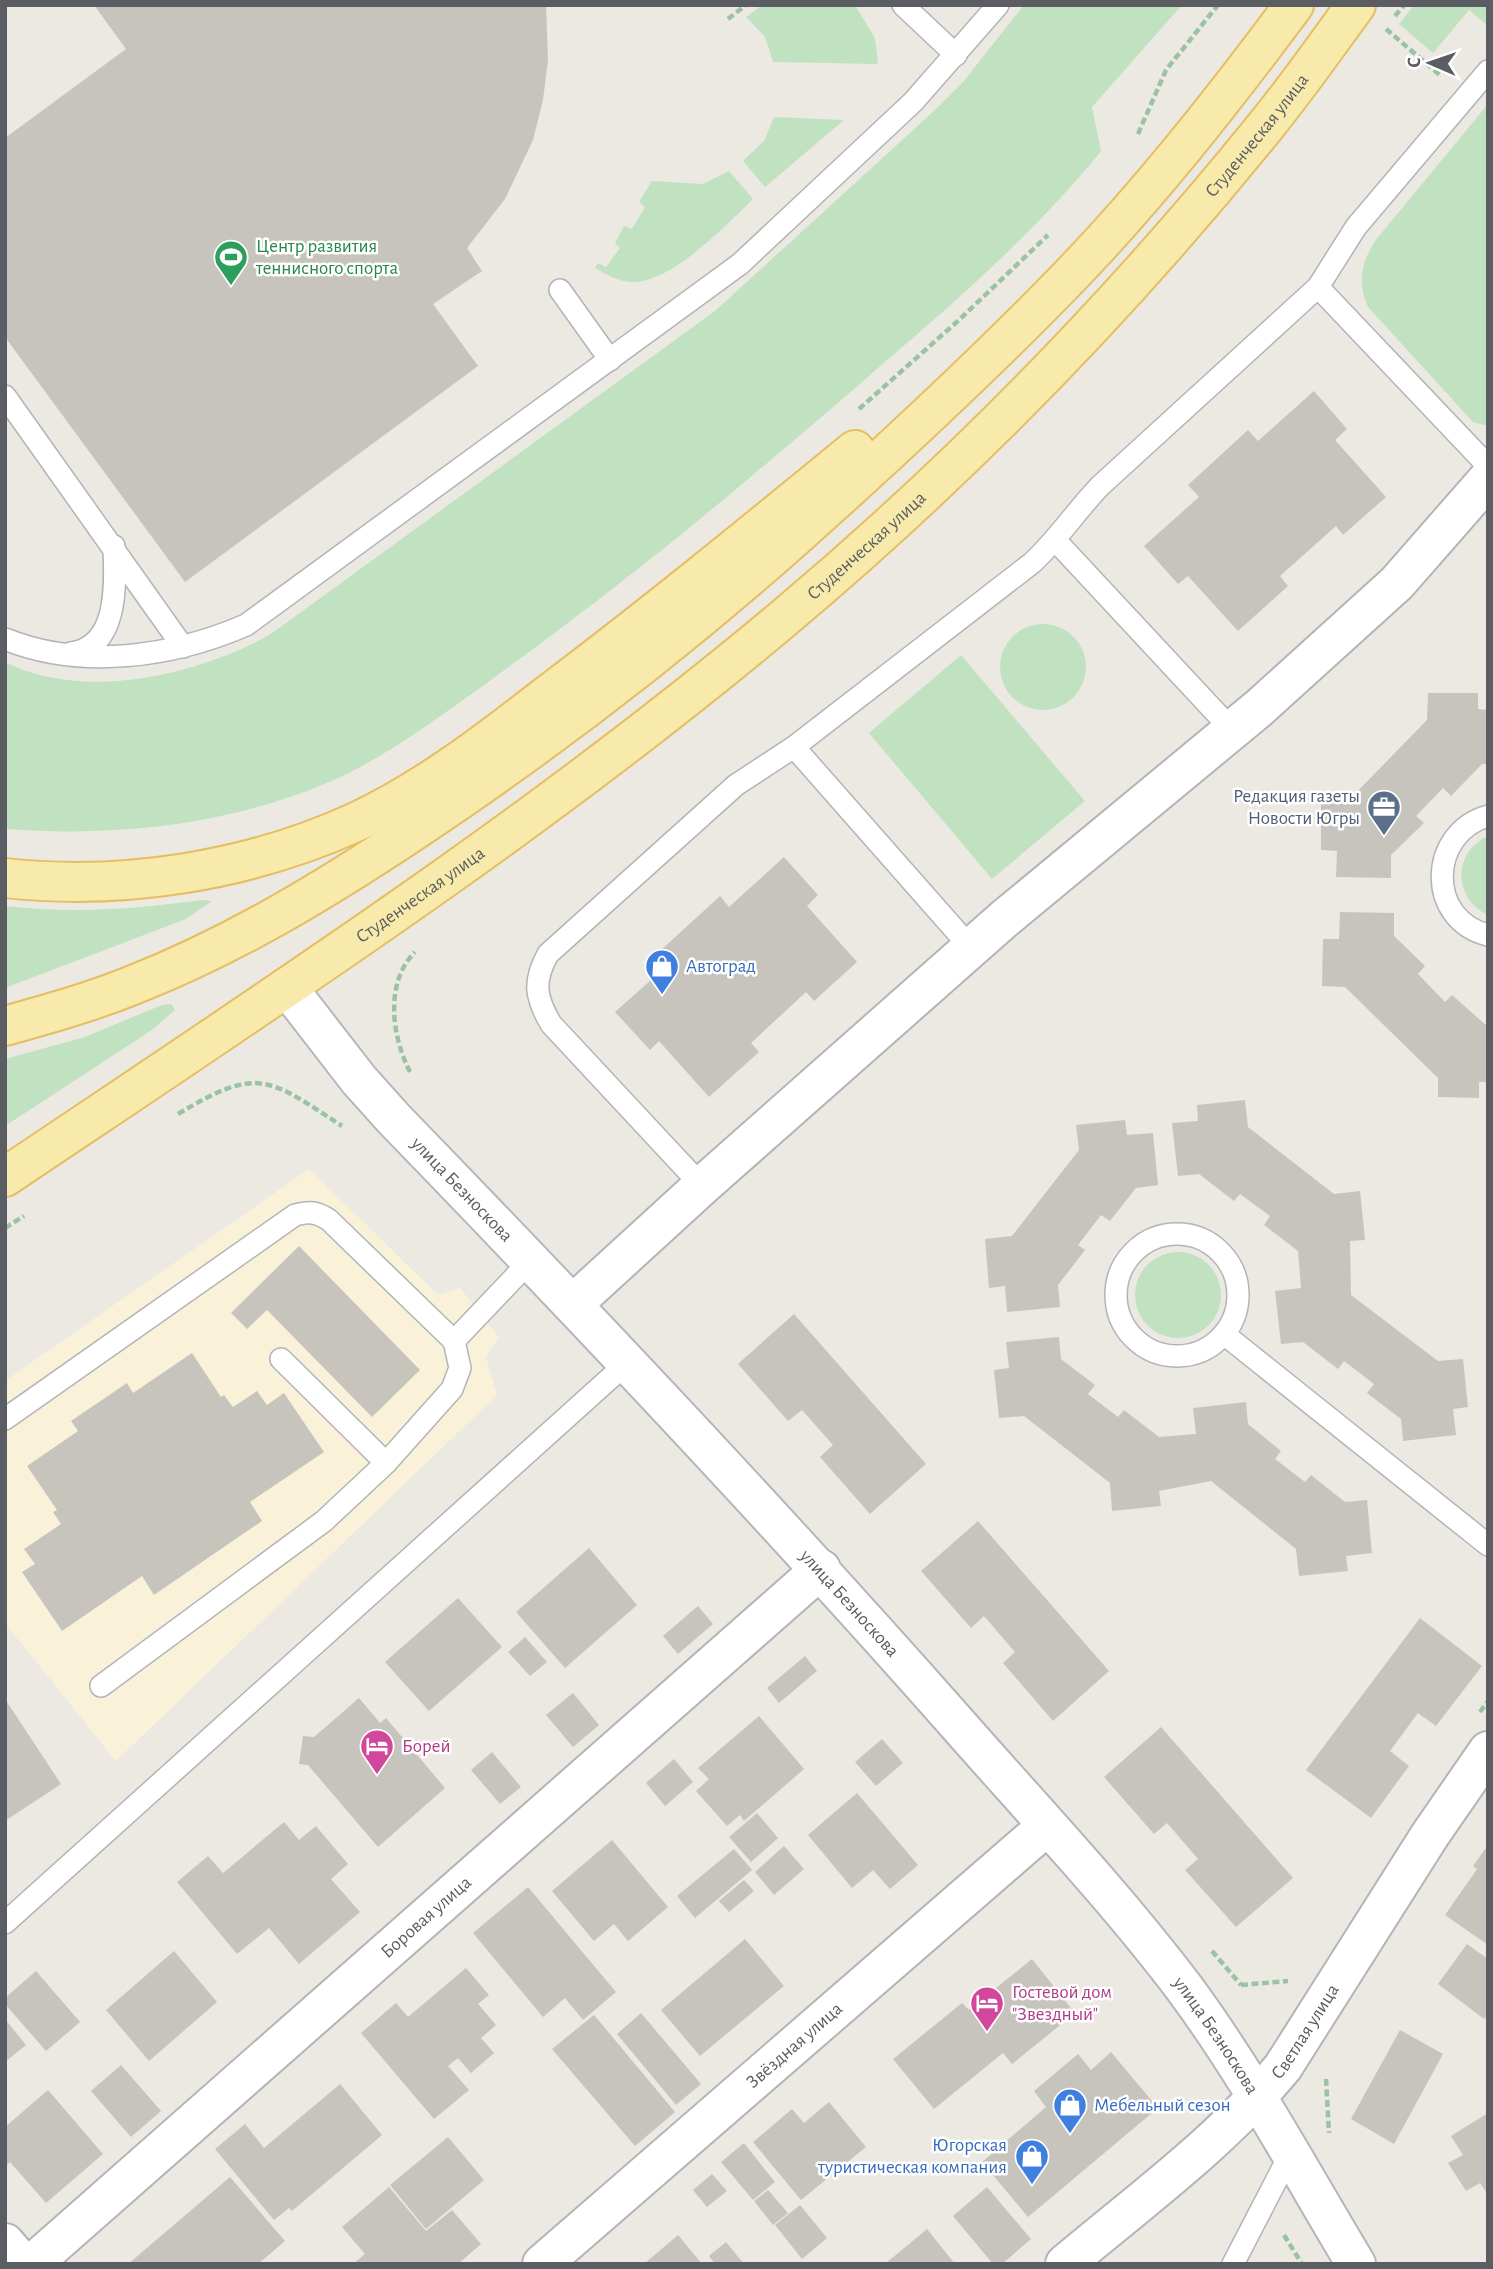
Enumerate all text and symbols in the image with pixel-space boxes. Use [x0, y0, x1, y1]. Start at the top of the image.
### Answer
north arrow [1395, 28, 1465, 98]
text: С [1405, 57, 1424, 68]
street label: Студенческая улица [1202, 70, 1312, 201]
place label: Центр развития теннисного спорта [255, 237, 398, 278]
sports icon: Центр развития теннисного спорта [212, 238, 250, 287]
street label: Студенческая улица [803, 488, 930, 604]
place label: Редакция газеты Новости Югры [1233, 787, 1360, 828]
office icon: Редакция газеты Новости Югры [1365, 788, 1403, 837]
street label: Студенческая улица [352, 843, 488, 947]
shop icon: Автоград [643, 947, 681, 996]
place label: Автоград [686, 957, 756, 976]
street label: улица Безноскова [407, 1133, 517, 1246]
street label: улица Безноскова [796, 1545, 903, 1661]
hotel icon: Борей [358, 1727, 396, 1776]
place label: Борей [402, 1737, 451, 1756]
street label: Боровая улица [377, 1872, 475, 1962]
street label: улица Безноскова [1169, 1972, 1262, 2098]
street label: Светлая улица [1268, 1980, 1343, 2083]
place label: Гостевой дом "Звездный" [1012, 1983, 1112, 2024]
hotel icon: Гостевой дом "Звездный" [968, 1984, 1006, 2033]
street label: Звёздная улица [743, 1998, 846, 2092]
shop icon: Мебельный сезон [1051, 2086, 1089, 2135]
place label: Мебельный сезон [1094, 2096, 1231, 2115]
place label: Югорская туристическая компания [817, 2136, 1007, 2177]
shop icon: Югорская туристическая компания [1013, 2137, 1051, 2186]

